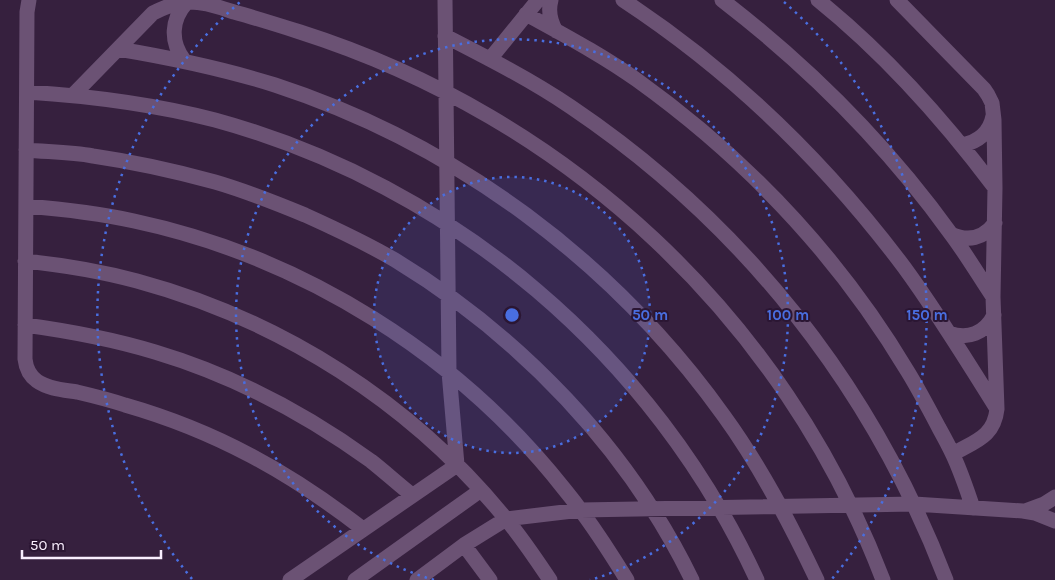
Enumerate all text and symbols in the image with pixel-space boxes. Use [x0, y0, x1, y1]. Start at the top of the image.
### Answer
centre of rings [503, 306, 521, 324]
text: 50 m [632, 306, 668, 324]
text: 100 m [767, 306, 809, 324]
text: 150 m [906, 306, 948, 324]
scale bar [22, 528, 161, 560]
text: 50 m [30, 536, 65, 554]

